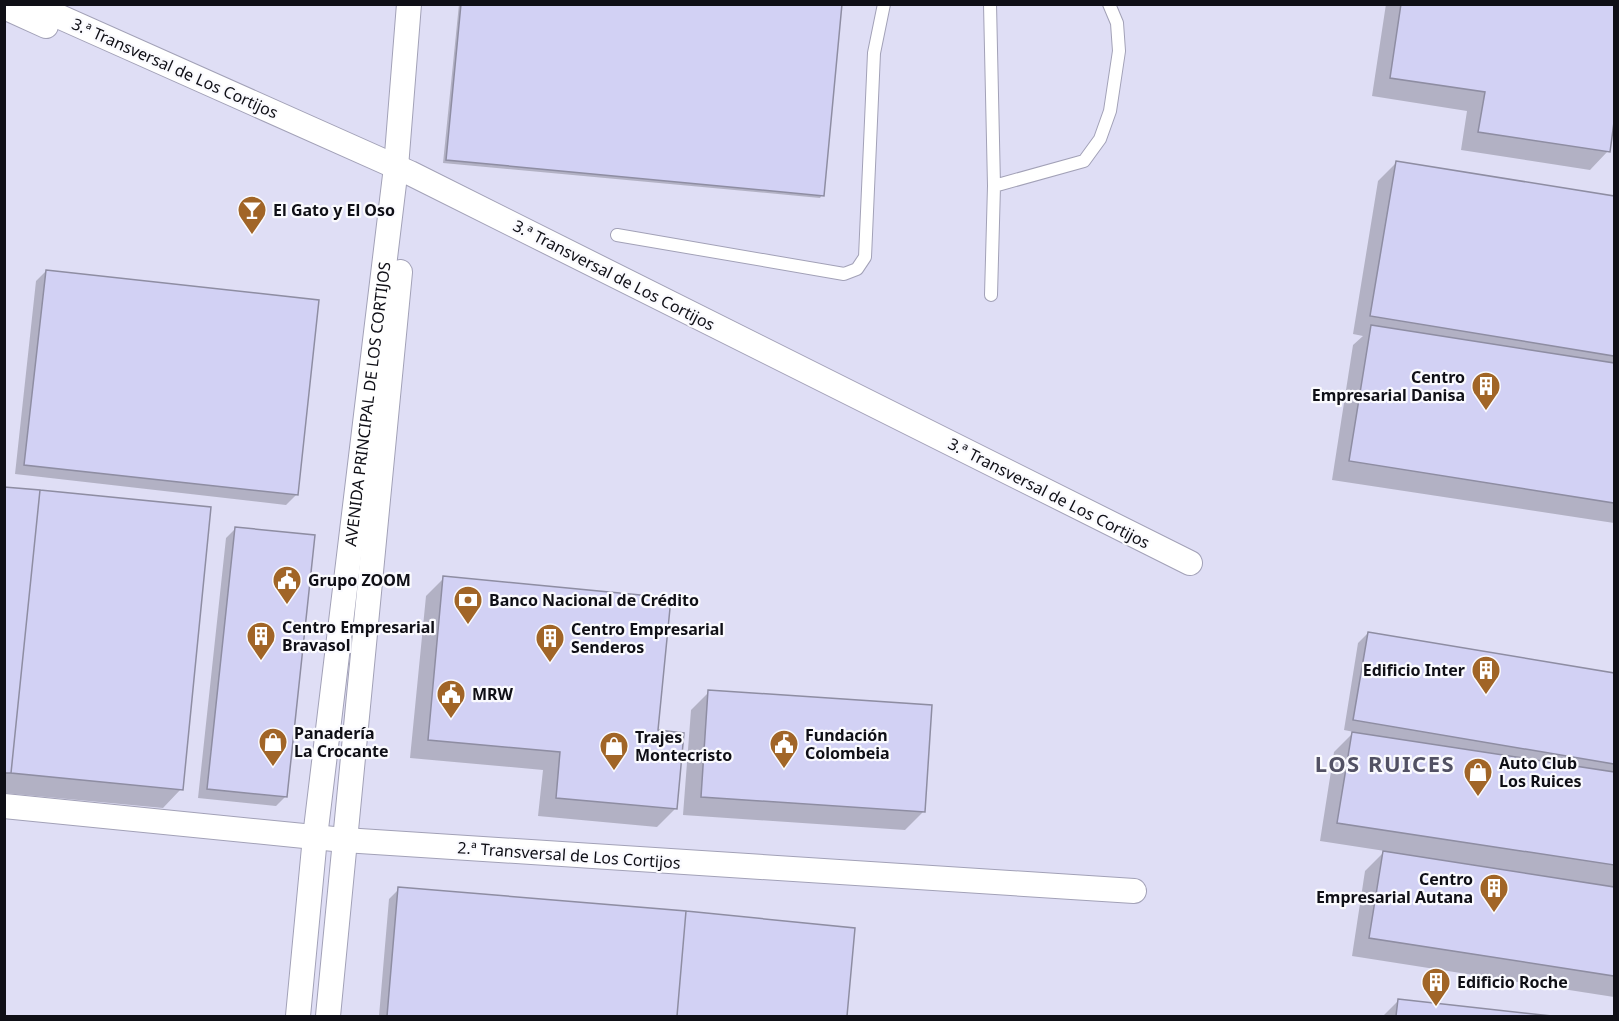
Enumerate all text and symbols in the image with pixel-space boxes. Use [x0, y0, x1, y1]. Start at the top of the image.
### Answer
street label: 3.ª Transversal de Los Cortijos [68, 12, 282, 124]
bar icon: El Gato y El Oso [236, 194, 268, 236]
place label: El Gato y El Oso [273, 199, 395, 221]
street label: 3.ª Transversal de Los Cortijos [509, 214, 719, 336]
street label: AVENIDA PRINCIPAL DE LOS CORTIJOS [339, 260, 395, 548]
place label: Centro Empresarial Danisa [1312, 366, 1465, 406]
building icon: Centro Empresarial Danisa [1470, 370, 1502, 412]
street label: 3.ª Transversal de Los Cortijos [944, 432, 1154, 554]
public building icon: Grupo ZOOM [271, 564, 303, 606]
place label: Grupo ZOOM [308, 569, 411, 591]
bank icon: Banco Nacional de Crédito [452, 584, 484, 626]
place label: Banco Nacional de Crédito [489, 589, 699, 611]
place label: Centro Empresarial Bravasol [282, 616, 435, 656]
place label: Centro Empresarial Senderos [571, 618, 724, 658]
building icon: Centro Empresarial Bravasol [245, 620, 277, 662]
building icon: Centro Empresarial Senderos [534, 622, 566, 664]
building icon: Edificio Inter [1470, 654, 1502, 696]
place label: Edificio Inter [1363, 659, 1465, 681]
public building icon: MRW [435, 678, 467, 720]
place label: MRW [472, 683, 514, 705]
place label: Panadería La Crocante [294, 722, 389, 762]
place label: Fundación Colombeia [805, 724, 890, 764]
shop icon: Panadería La Crocante [257, 726, 289, 768]
place label: Trajes Montecristo [635, 726, 732, 766]
public building icon: Fundación Colombeia [768, 728, 800, 770]
shop icon: Trajes Montecristo [598, 730, 630, 772]
district label: LOS RUICES [1315, 748, 1455, 778]
place label: Auto Club Los Ruices [1499, 752, 1582, 792]
shop icon: Auto Club Los Ruices [1462, 756, 1494, 798]
street label: 2.ª Transversal de Los Cortijos [457, 836, 681, 874]
place label: Centro Empresarial Autana [1316, 868, 1473, 908]
building icon: Centro Empresarial Autana [1478, 872, 1510, 914]
building icon: Edificio Roche [1420, 966, 1452, 1008]
place label: Edificio Roche [1457, 971, 1568, 993]

